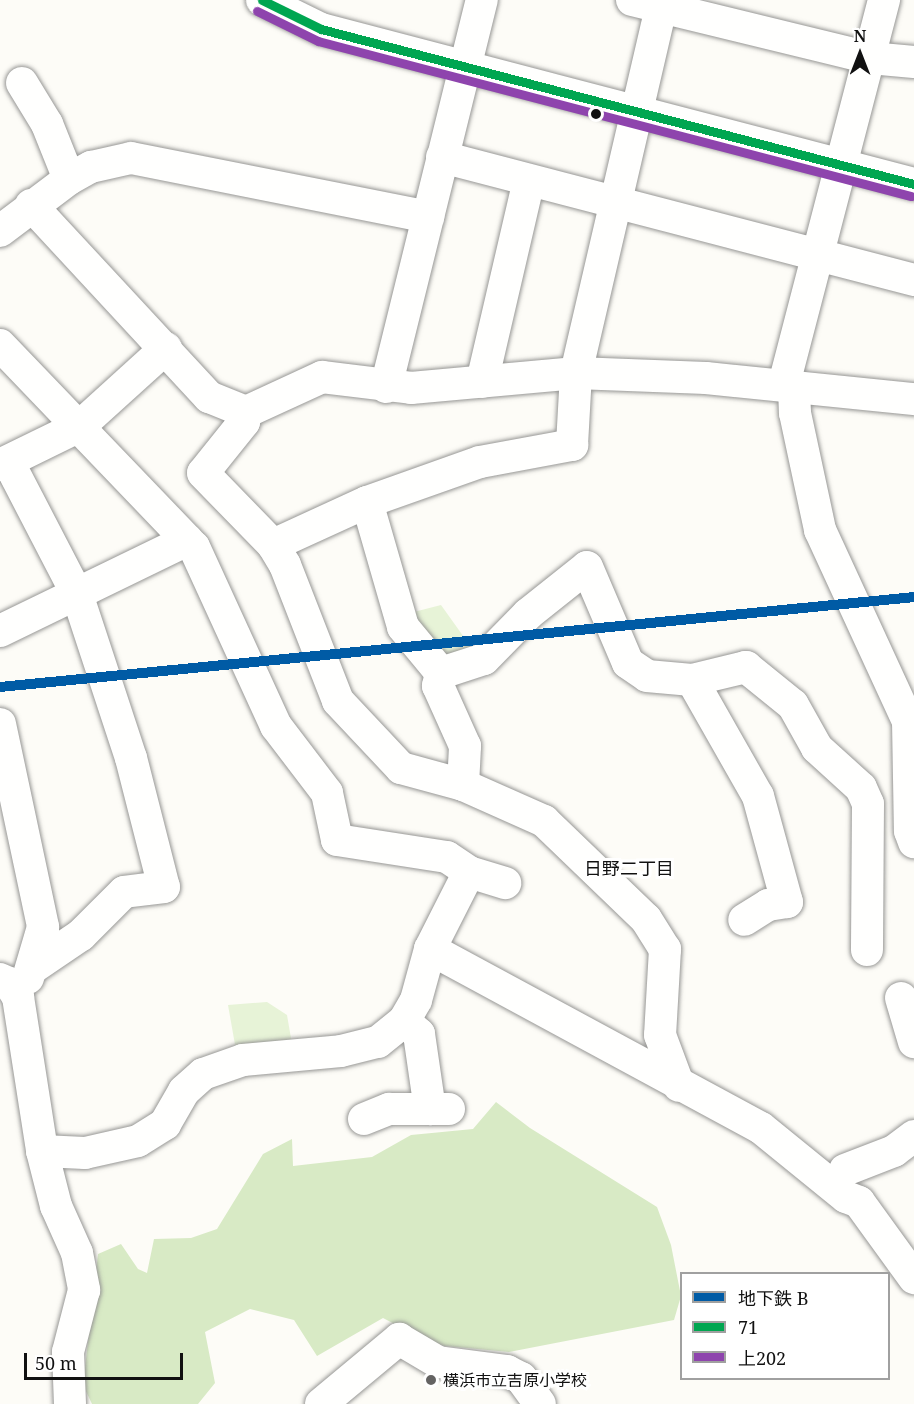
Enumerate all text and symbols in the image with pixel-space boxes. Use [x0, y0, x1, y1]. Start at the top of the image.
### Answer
north arrow [830, 24, 890, 84]
text: N [854, 25, 866, 47]
unlabelled marker [590, 108, 602, 120]
district label: 日野二丁目 [584, 857, 674, 879]
legend [680, 1272, 890, 1380]
text: 地下鉄 B [738, 1286, 808, 1310]
text: 71 [738, 1315, 758, 1339]
scale bar [27, 1341, 186, 1379]
text: 上202 [738, 1346, 786, 1370]
text: 50 m [35, 1351, 77, 1375]
place label: 横浜市立吉原小学校 [443, 1370, 587, 1390]
marker: 横浜市立吉原小学校 [424, 1373, 438, 1387]

